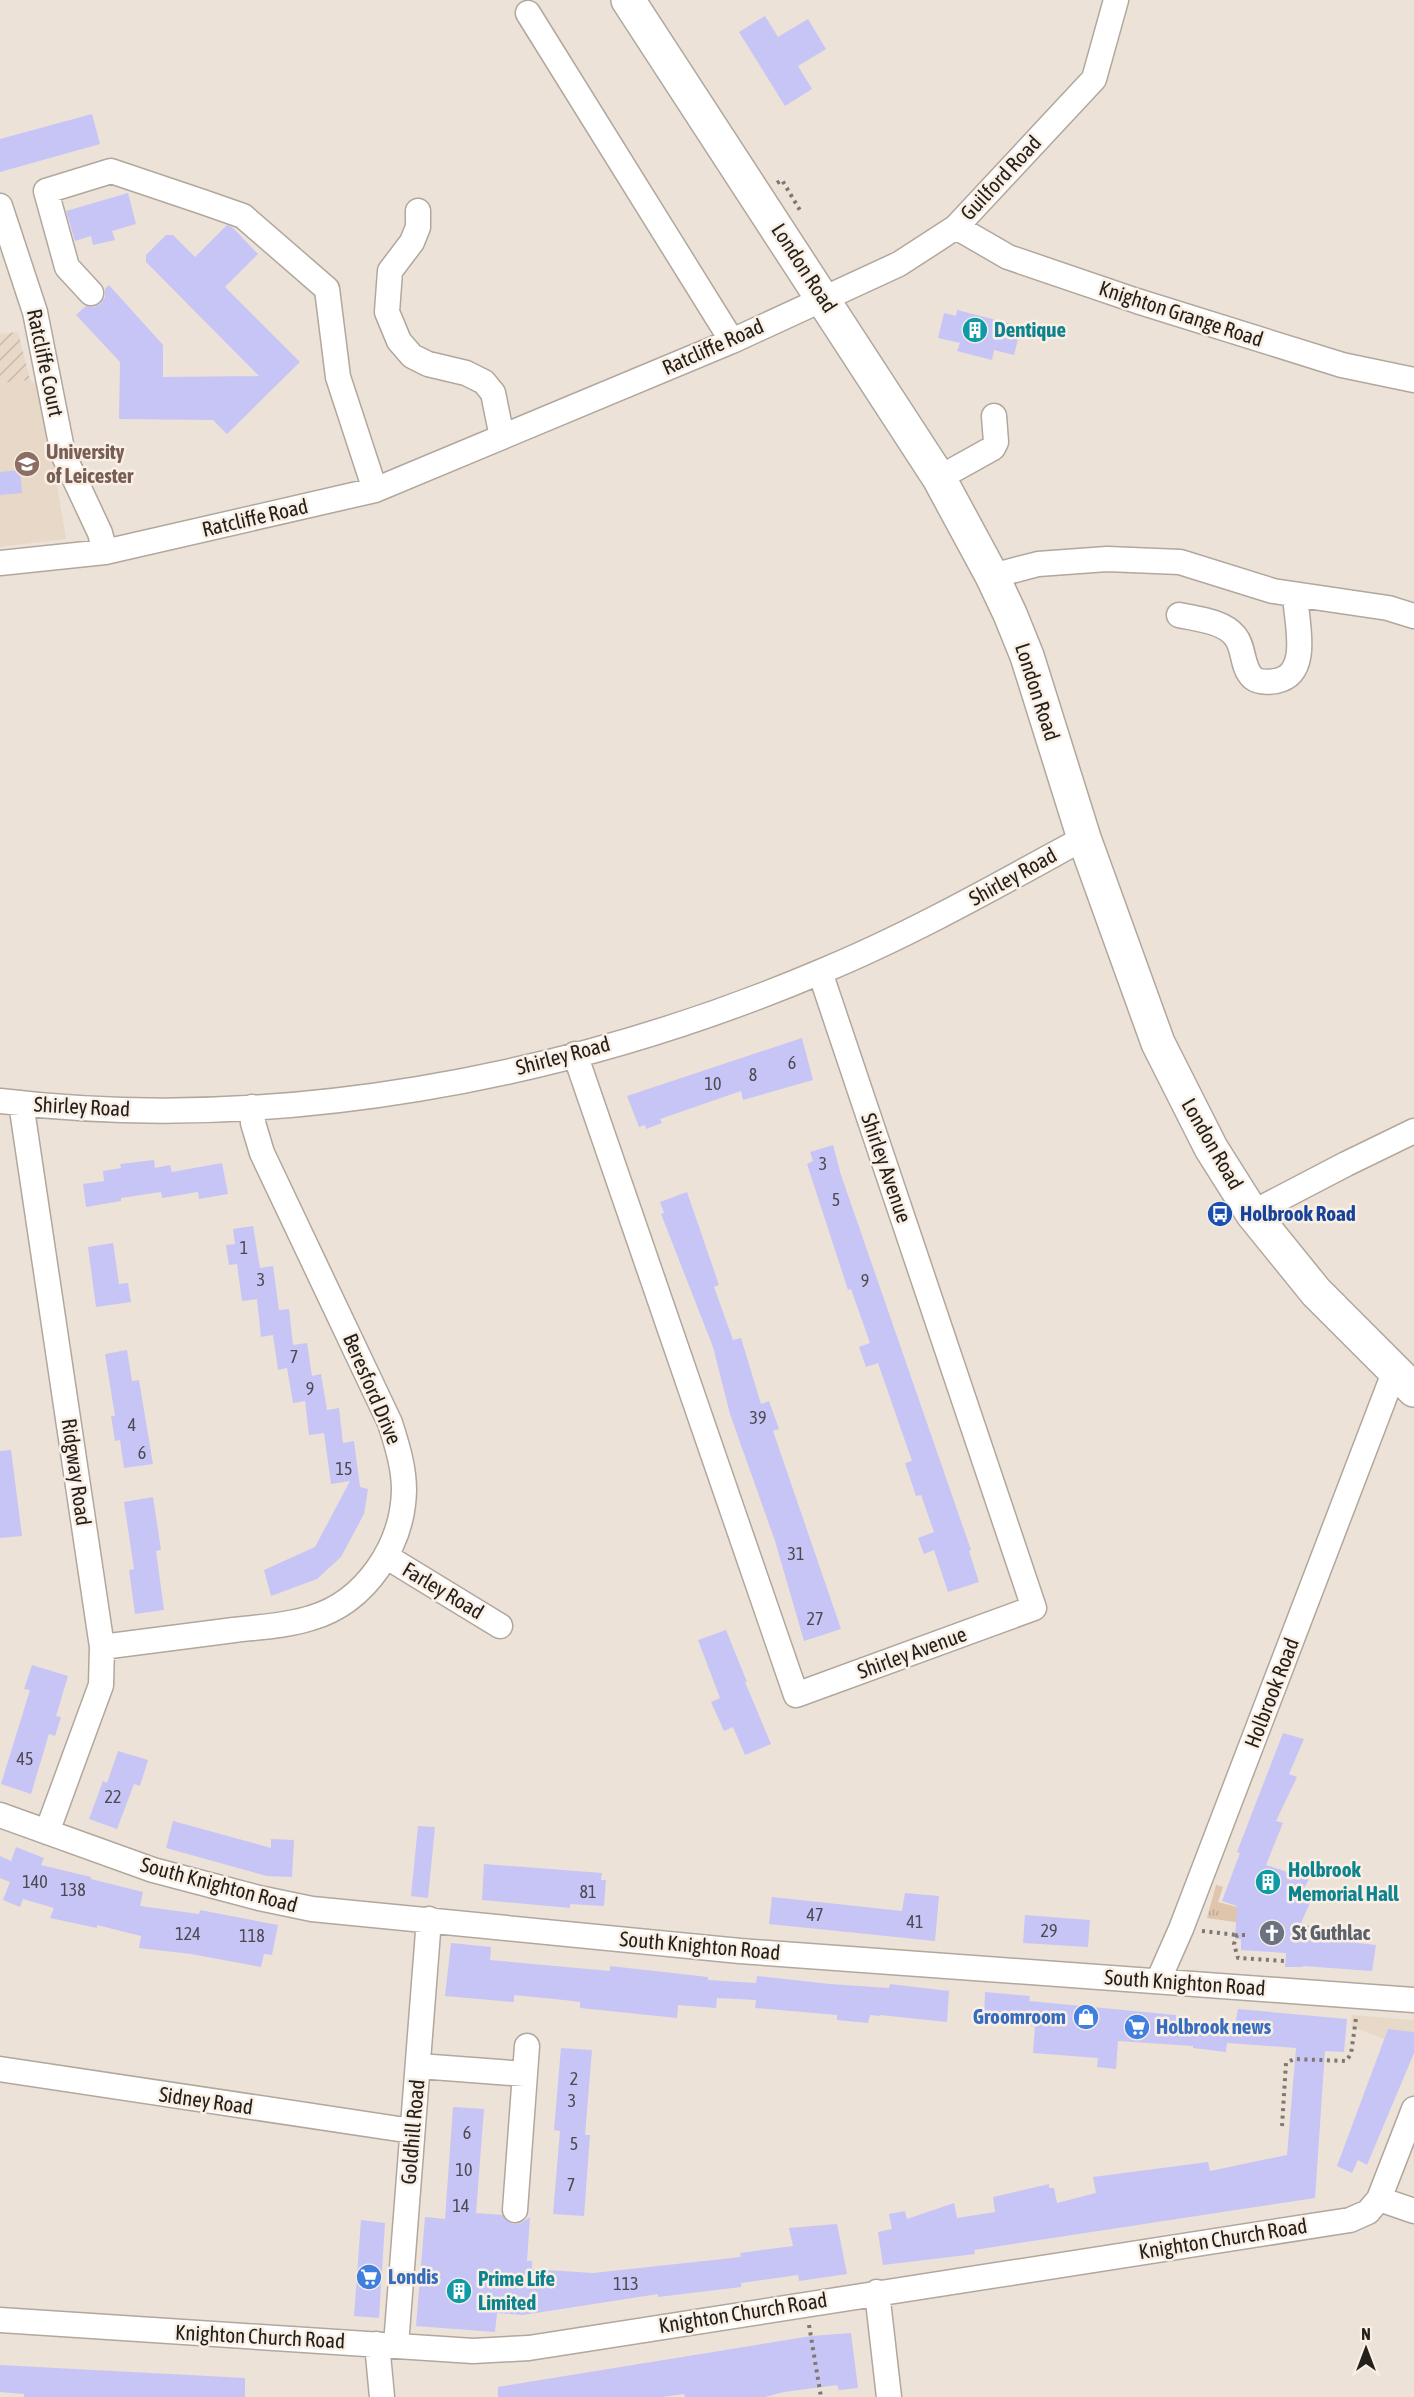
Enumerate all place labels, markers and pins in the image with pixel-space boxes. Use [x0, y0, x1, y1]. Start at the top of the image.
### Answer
building icon: Dentique [960, 315, 990, 345]
place label: Dentique [994, 317, 1066, 341]
place label: University of Leicester [46, 439, 134, 487]
school or university icon: University of Leicester [12, 449, 42, 479]
bus stop icon: Holbrook Road [1205, 1199, 1235, 1229]
place label: Holbrook Road [1240, 1201, 1356, 1225]
place label: Holbrook Memorial Hall [1288, 1857, 1399, 1905]
building icon: Holbrook Memorial Hall [1253, 1867, 1283, 1897]
church icon: St Guthlac [1257, 1918, 1287, 1948]
place label: St Guthlac [1292, 1920, 1371, 1944]
shop icon: Groomroom [1071, 2002, 1101, 2032]
place label: Groomroom [973, 2004, 1066, 2028]
supermarket icon: Holbrook news [1122, 2012, 1152, 2042]
place label: Holbrook news [1156, 2014, 1272, 2038]
supermarket icon: Londis [354, 2262, 384, 2292]
place label: Londis [388, 2264, 439, 2288]
place label: Prime Life Limited [478, 2266, 555, 2314]
building icon: Prime Life Limited [444, 2276, 474, 2306]

